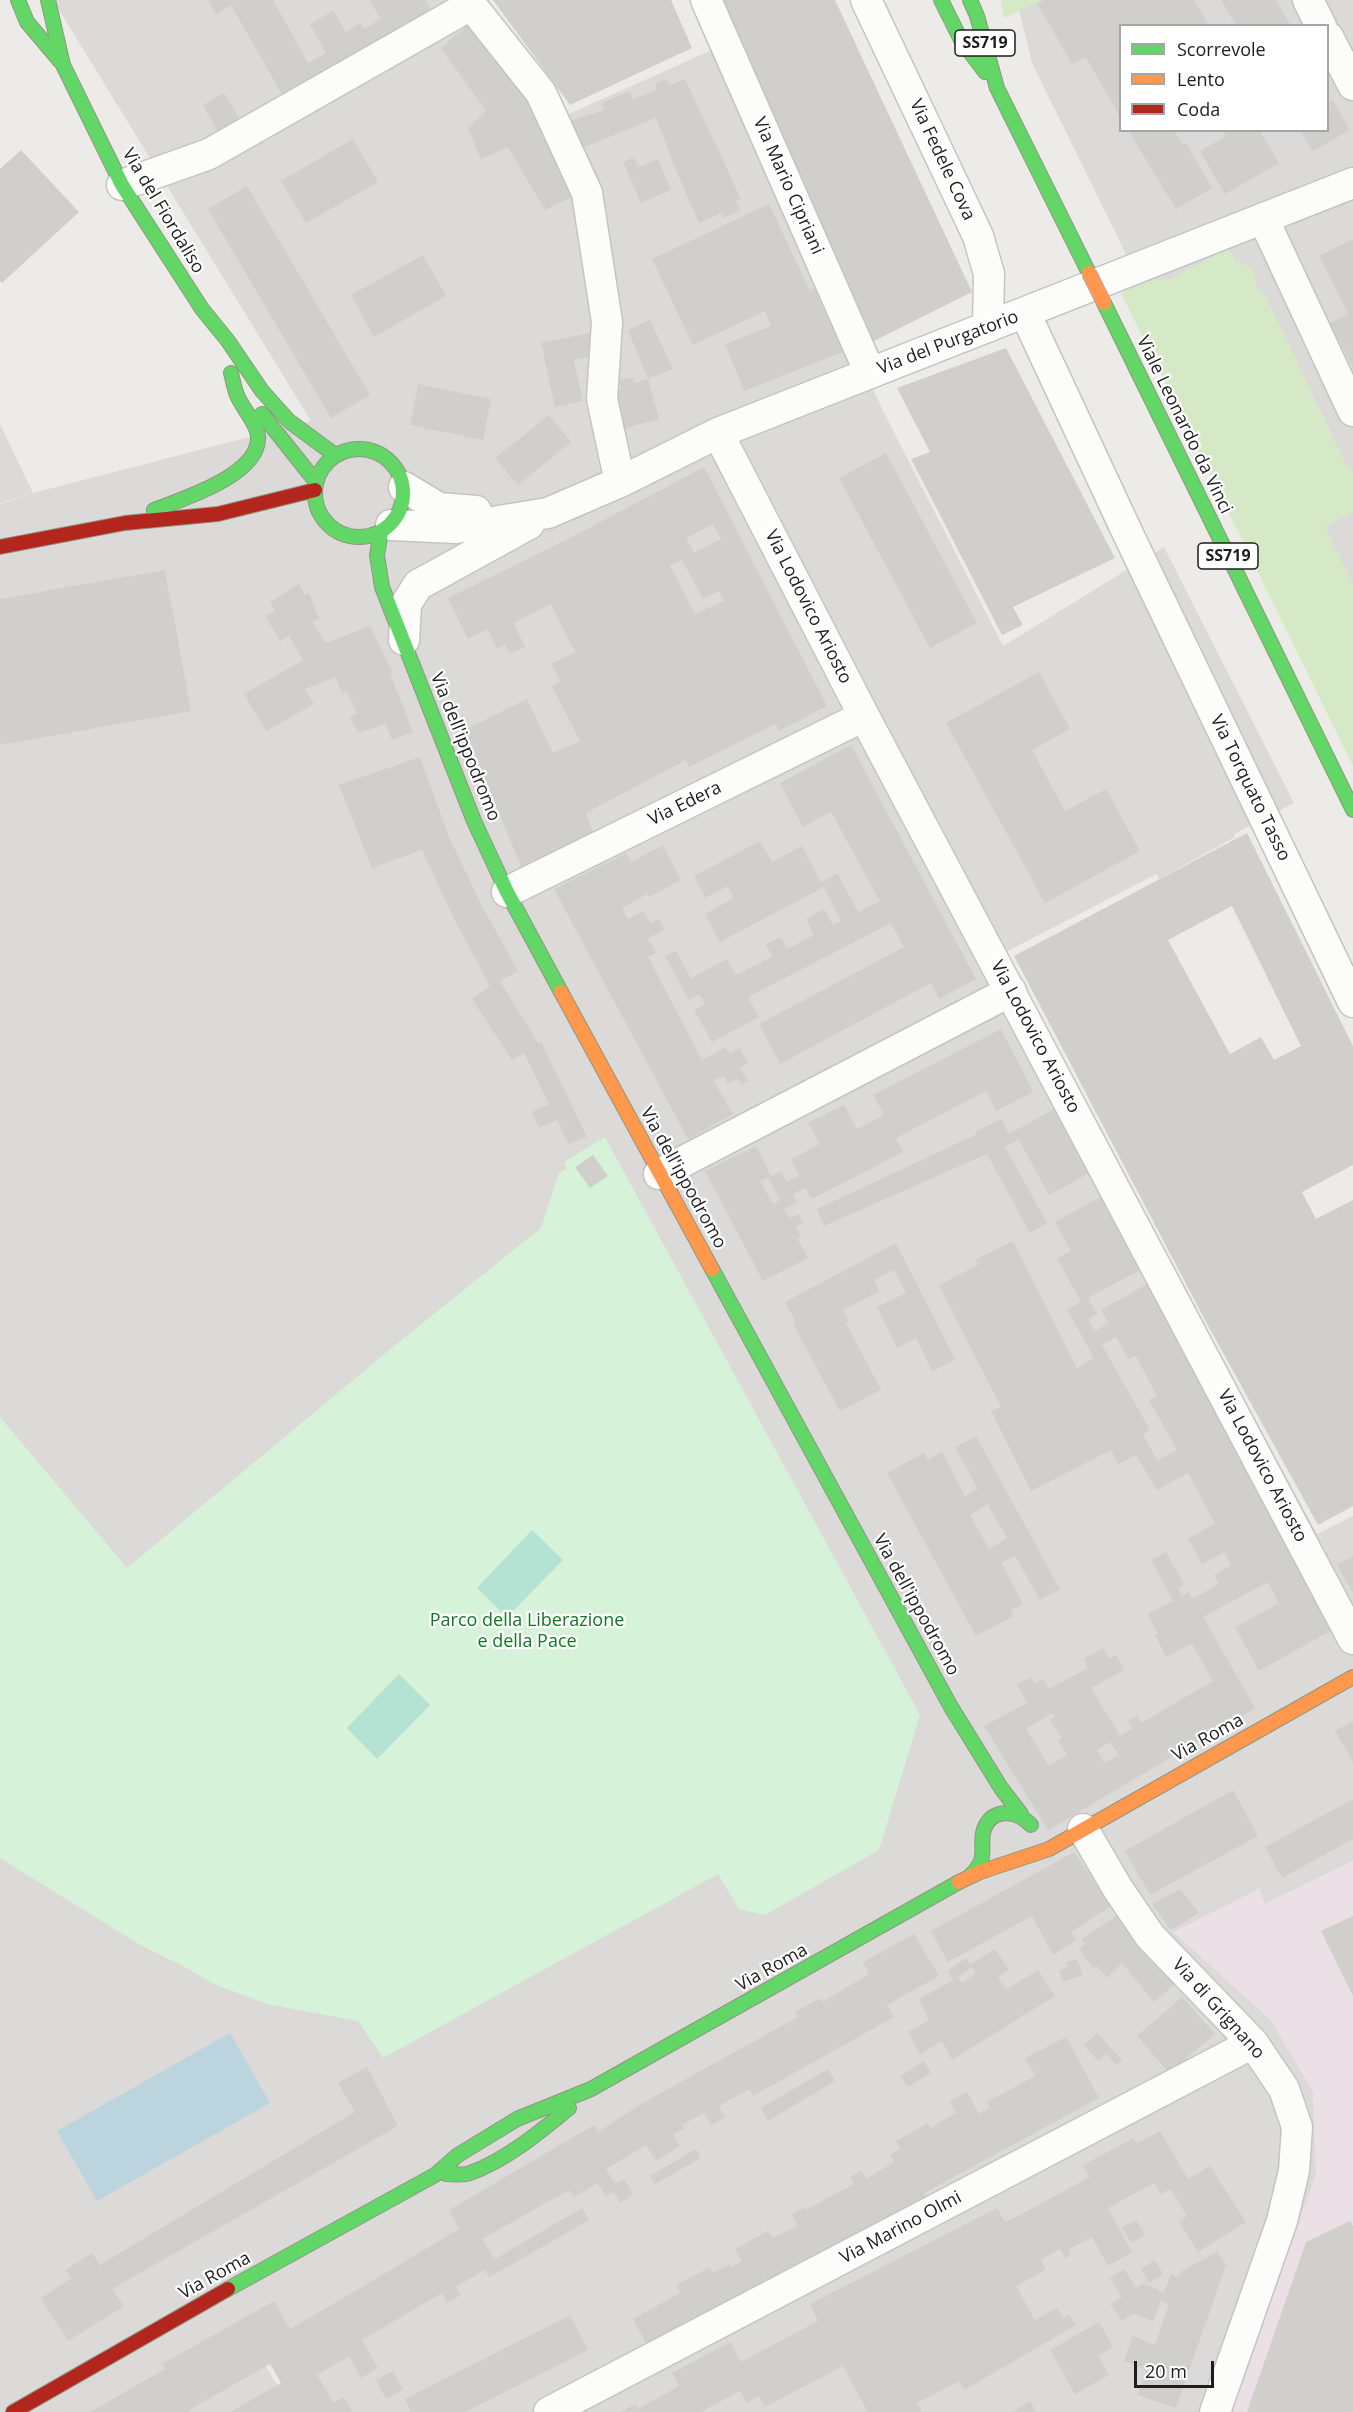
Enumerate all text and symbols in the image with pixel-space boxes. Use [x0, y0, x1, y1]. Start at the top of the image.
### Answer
legend [1119, 24, 1329, 132]
road number: SS719 [955, 30, 1015, 56]
text: Scorrevole [1177, 37, 1266, 61]
text: Lento [1177, 67, 1225, 91]
street label: Via Fedele Cova [905, 96, 979, 224]
text: Coda [1177, 97, 1220, 121]
street label: Via Mario Cipriani [748, 114, 828, 258]
street label: Via del Fiordaliso [117, 145, 209, 277]
street label: Via del Purgatorio [874, 306, 1022, 380]
street label: Viale Leonardo da Vinci [1132, 333, 1236, 517]
street label: Via Lodovico Ariosto [760, 527, 856, 687]
road number: SS719 [1198, 543, 1258, 569]
street label: Via dell'ippodromo [425, 670, 505, 824]
street label: Via Torquato Tasso [1205, 711, 1295, 865]
street label: Via Edera [645, 777, 725, 831]
street label: Via Lodovico Ariosto [986, 957, 1084, 1117]
street label: Via dell'ippodromo [635, 1104, 731, 1252]
street label: Via Lodovico Ariosto [1213, 1386, 1311, 1546]
street label: Via dell'ippodromo [868, 1531, 964, 1679]
park label: Parco della Liberazione e della Pace [430, 1610, 624, 1652]
street label: Via Roma [1168, 1710, 1248, 1766]
street label: Via Roma [732, 1940, 812, 1996]
street label: Via di Grignano [1167, 1954, 1269, 2064]
street label: Via Marino Olmi [837, 2187, 965, 2269]
street label: Via Roma [175, 2248, 255, 2304]
scale bar [1137, 2349, 1216, 2387]
text: 20 m [1145, 2359, 1187, 2383]

